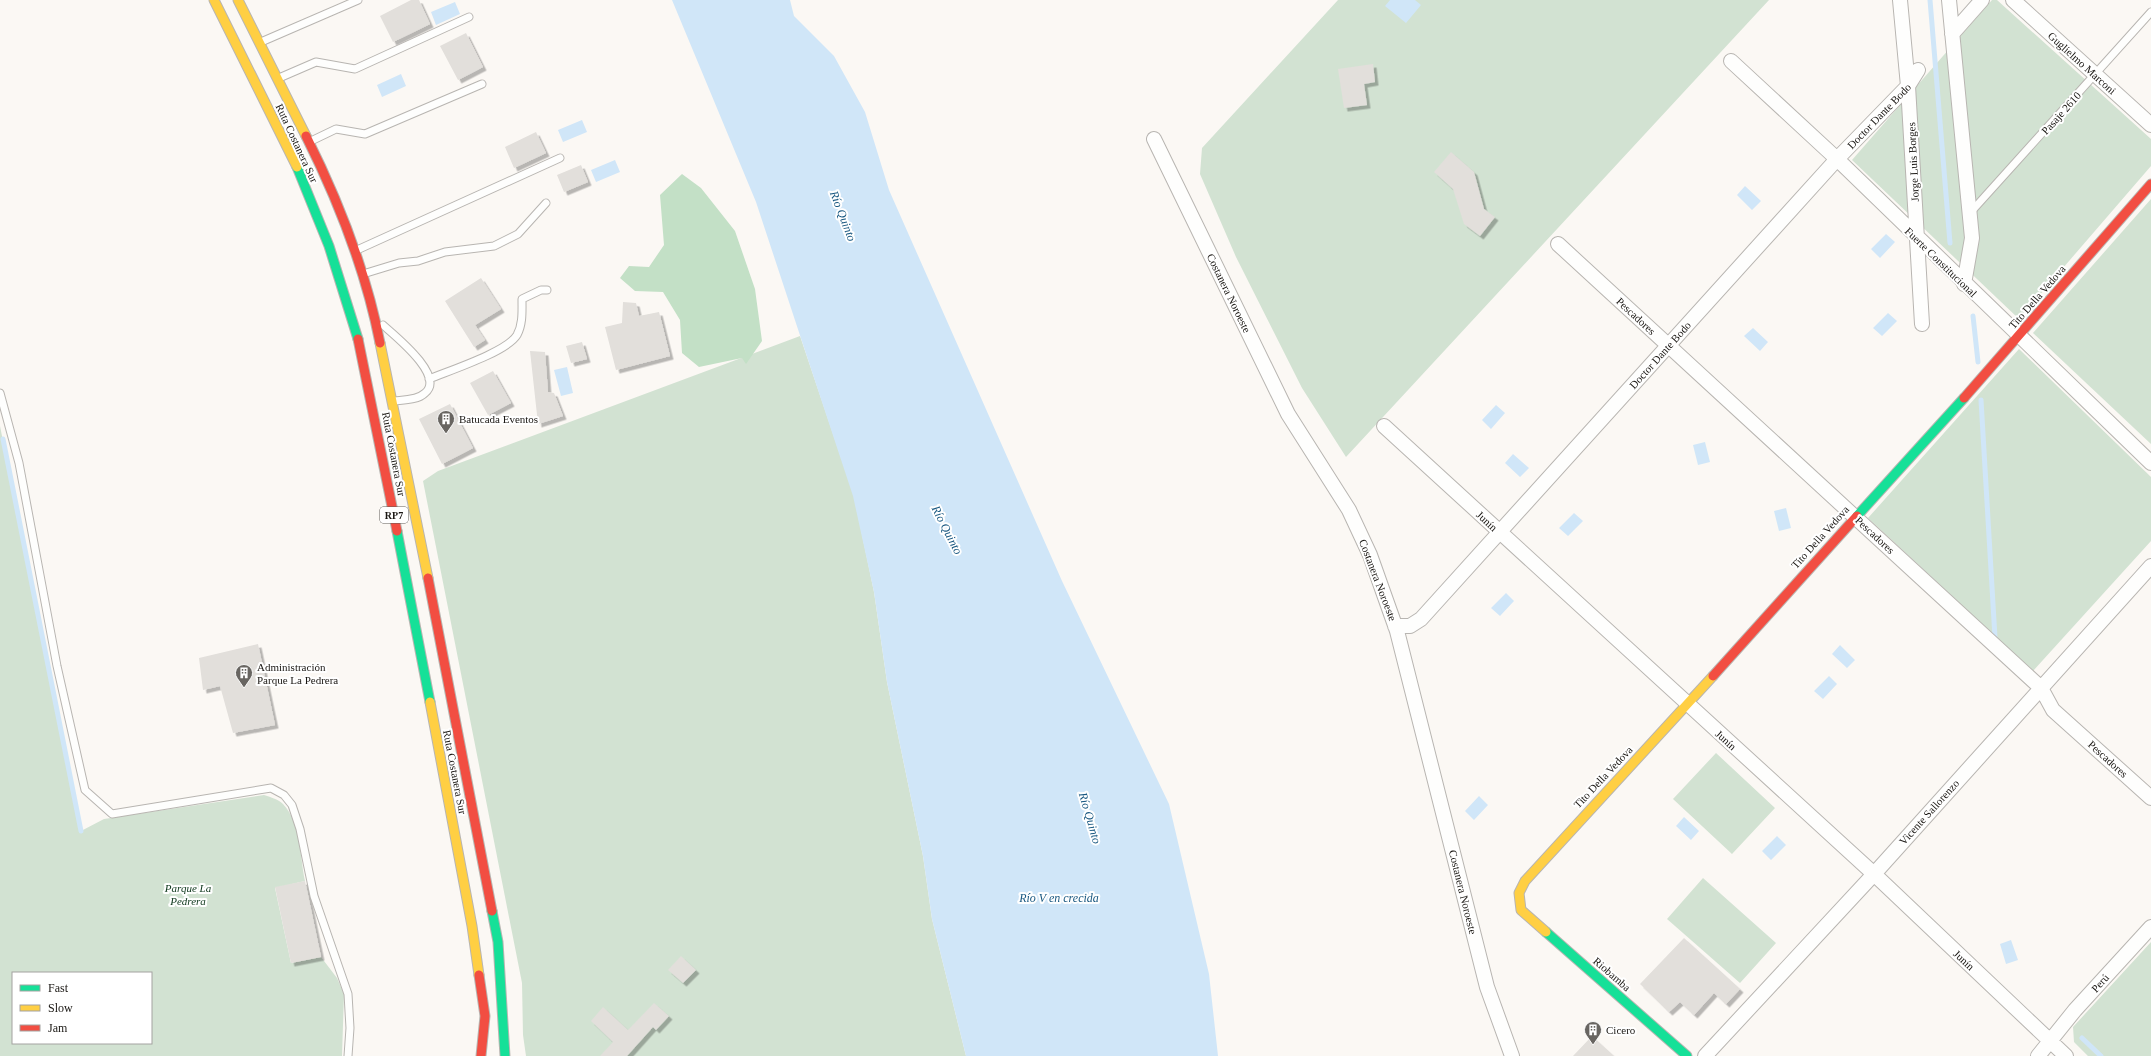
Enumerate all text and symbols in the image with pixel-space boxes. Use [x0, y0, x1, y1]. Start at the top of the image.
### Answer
street label: Guglielmo Marconi [2046, 29, 2118, 97]
street label: Doctor Dante Bodo [1845, 80, 1914, 151]
street label: Pasaje 2610 [2039, 89, 2083, 137]
street label: Ruta Costanera Sur [273, 102, 321, 185]
street label: Jorge Luis Borges [1905, 122, 1921, 202]
water label: Río Quinto [827, 188, 859, 243]
street label: Fuerte Constitucional [1903, 225, 1979, 299]
street label: Costanera Noroeste [1205, 252, 1253, 335]
street label: Tito Della Vedova [2006, 263, 2068, 331]
street label: Pescadores [1614, 295, 1658, 337]
street label: Doctor Dante Bodo [1627, 319, 1694, 391]
building icon: Batucada Eventos [436, 409, 456, 434]
street label: Ruta Costanera Sur [380, 411, 408, 497]
place label: Batucada Eventos [459, 413, 538, 425]
water label: Río Quinto [928, 502, 965, 557]
street label: Tito Della Vedova [1789, 503, 1851, 571]
road number: RP7 [380, 507, 408, 523]
street label: Junín [1474, 508, 1500, 534]
street label: Pescadores [1853, 514, 1897, 556]
street label: Costanera Noroeste [1357, 537, 1399, 623]
place label: Administración Parque La Pedrera [257, 661, 338, 686]
building icon: Administración Parque La Pedrera [234, 663, 254, 688]
street label: Junín [1713, 728, 1739, 753]
street label: Ruta Costanera Sur [441, 729, 469, 815]
street label: Pescadores [2086, 738, 2130, 780]
street label: Tito Della Vedova [1571, 744, 1635, 810]
street label: Vicente Sallorenzo [1897, 777, 1962, 847]
water label: Río Quinto [1076, 790, 1104, 845]
street label: Costanera Noroeste [1447, 849, 1479, 935]
park label: Parque La Pedrera [164, 882, 212, 907]
water label: Río V en crecida [1018, 891, 1099, 905]
street label: Junín [1951, 947, 1977, 973]
street label: Riobamba [1591, 955, 1633, 993]
street label: Perú [2089, 971, 2112, 995]
legend [12, 972, 152, 1044]
text: Fast [48, 981, 69, 995]
text: Slow [48, 1001, 73, 1015]
building icon: Cicero [1583, 1020, 1603, 1045]
text: Jam [48, 1021, 68, 1035]
place label: Cicero [1606, 1024, 1636, 1036]

